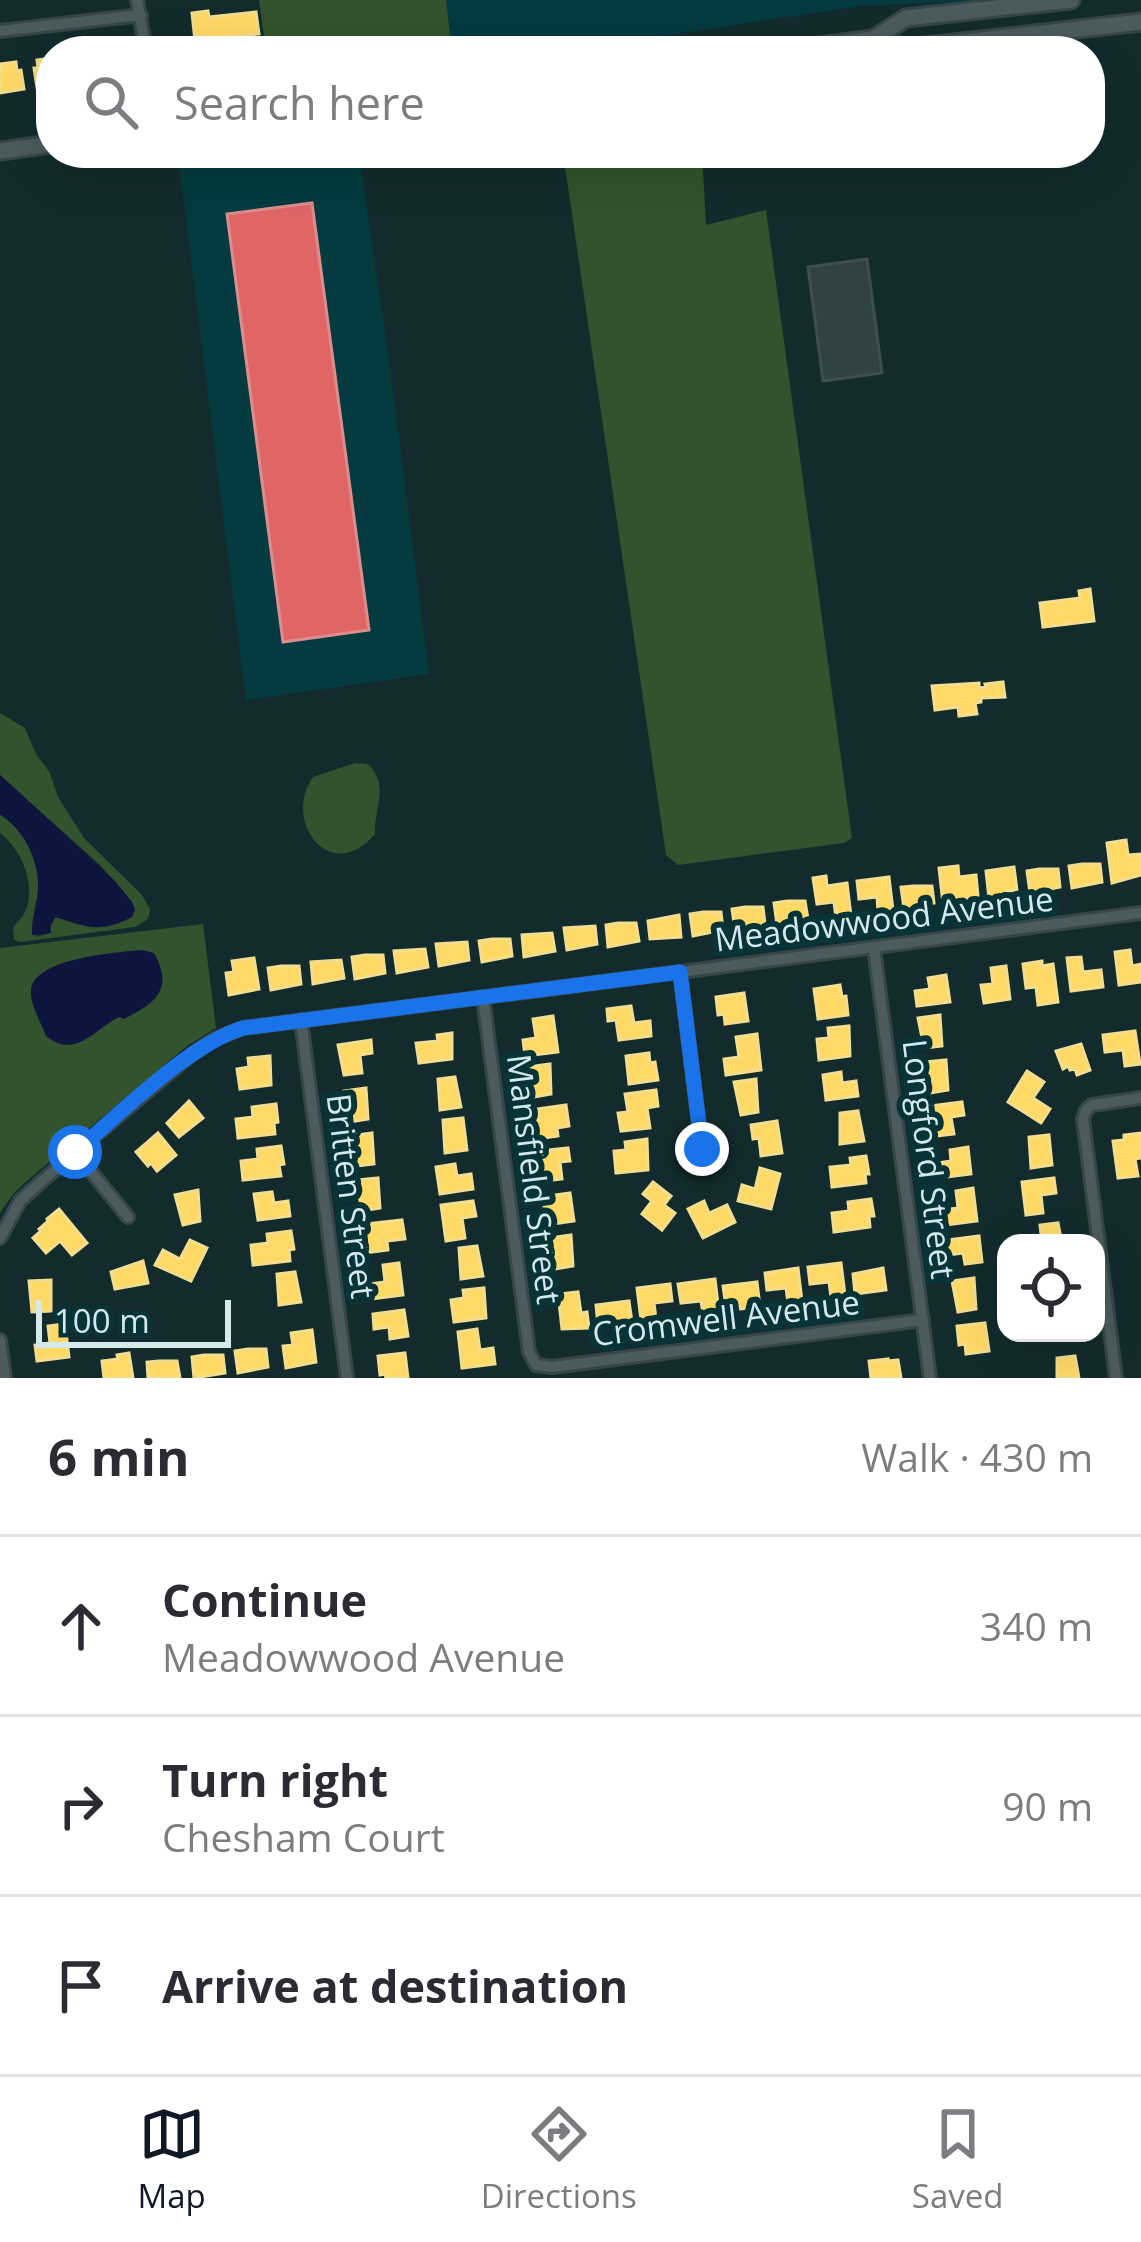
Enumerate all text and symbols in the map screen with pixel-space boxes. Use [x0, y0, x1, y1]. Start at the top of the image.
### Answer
search box [36, 36, 1105, 168]
icon: search [78, 69, 144, 135]
text: Search here [174, 72, 425, 133]
street label: Meadowwood Avenue [712, 875, 1056, 962]
street label: Longford Street [893, 1037, 966, 1281]
street label: Mansfield Street [497, 1052, 572, 1306]
street label: Britten Street [317, 1091, 386, 1301]
route end [675, 1122, 729, 1176]
route start [48, 1125, 102, 1179]
map controls [997, 1234, 1105, 1342]
button: locate [997, 1234, 1105, 1342]
street label: Cromwell Avenue [590, 1279, 862, 1356]
scale bar [36, 1294, 231, 1347]
text: 100 m [54, 1298, 150, 1343]
text: 6 min [48, 1421, 190, 1491]
text: Walk · 430 m [861, 1430, 1093, 1483]
text: Continue [162, 1569, 367, 1630]
icon: ahead [48, 1593, 114, 1659]
text: 340 m [980, 1599, 1093, 1652]
text: Meadowwood Avenue [162, 1630, 565, 1683]
text: Turn right [162, 1749, 388, 1810]
icon: right [48, 1773, 114, 1839]
text: 90 m [1002, 1779, 1093, 1832]
text: Chesham Court [162, 1810, 445, 1863]
icon: arrive [48, 1953, 114, 2019]
text: Arrive at destination [162, 1955, 628, 2016]
tab: Map [138, 2101, 206, 2218]
tab: Directions [481, 2101, 637, 2218]
tab: Saved [912, 2101, 1003, 2218]

